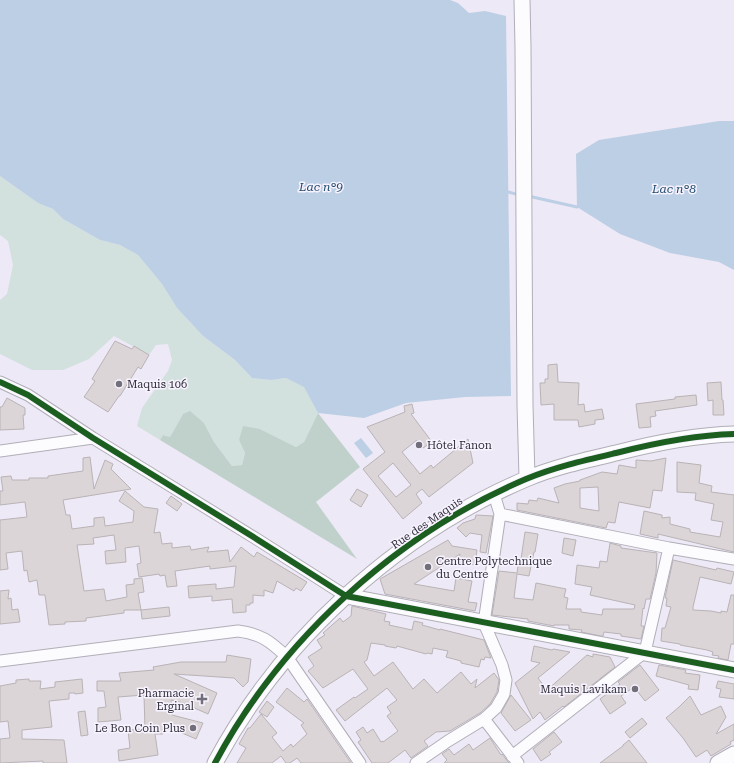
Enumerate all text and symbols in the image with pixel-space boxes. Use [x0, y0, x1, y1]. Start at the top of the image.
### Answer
water label: Lac n°9 [298, 180, 343, 194]
water label: Lac n°8 [651, 182, 696, 196]
place label: Maquis 106 [127, 378, 187, 391]
marker: Maquis 106 [114, 379, 124, 389]
place label: Hôtel Fanon [427, 439, 492, 452]
marker: Hôtel Fanon [414, 440, 424, 450]
street label: Rue des Maquis [389, 494, 465, 552]
place label: Centre Polytechnique du Centre [436, 555, 552, 581]
marker: Centre Polytechnique du Centre [423, 562, 433, 572]
place label: Maquis Lavikam [540, 683, 627, 696]
marker: Maquis Lavikam [630, 684, 640, 694]
place label: Pharmacie Erginal [138, 687, 195, 713]
marker: Pharmacie Erginal [197, 694, 207, 704]
place label: Le Bon Coin Plus [95, 722, 185, 735]
marker: Le Bon Coin Plus [188, 723, 198, 733]

